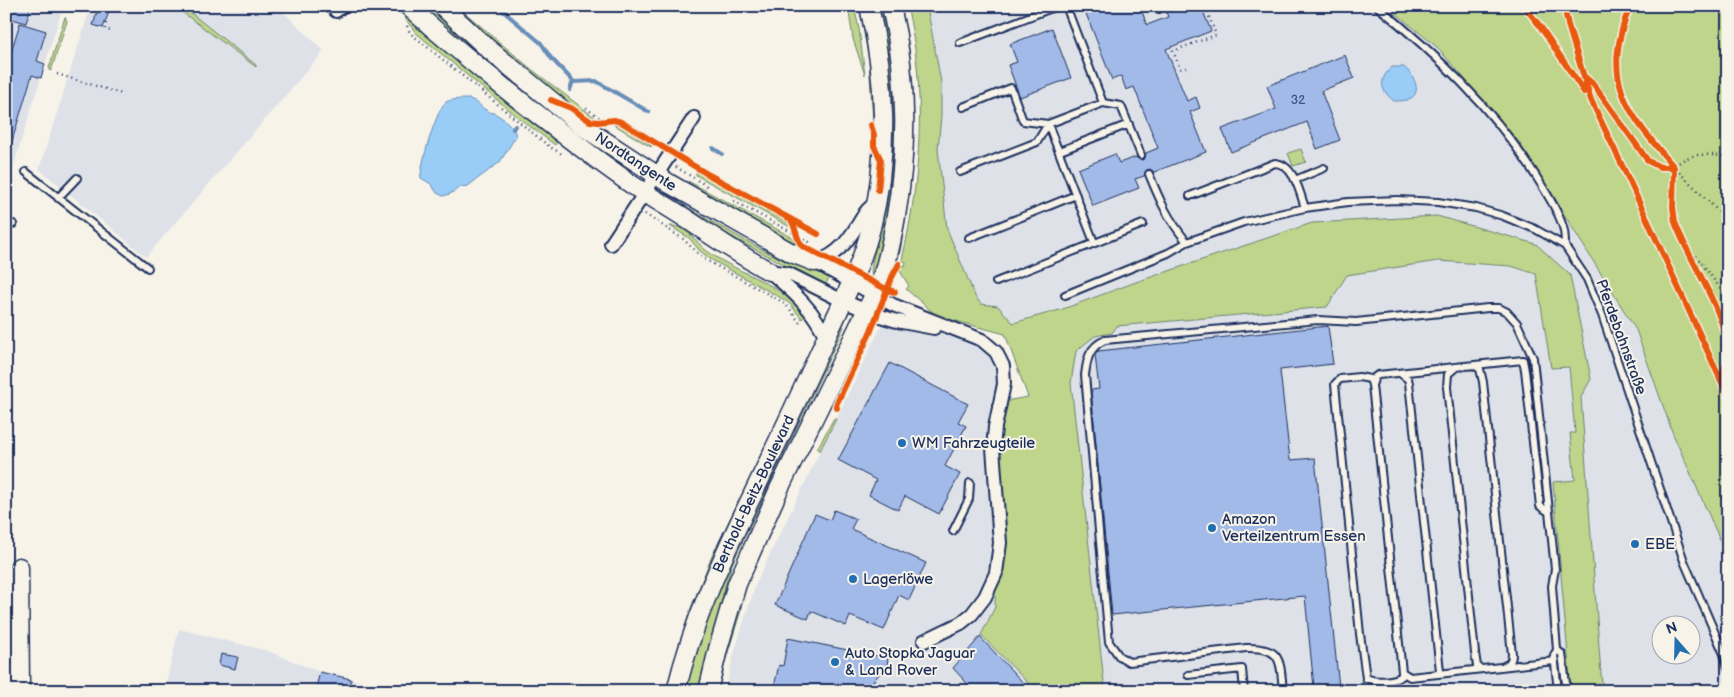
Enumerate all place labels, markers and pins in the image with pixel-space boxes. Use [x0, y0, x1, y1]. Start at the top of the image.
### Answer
place label: WM Fahrzeugteile [912, 434, 1035, 453]
marker: WM Fahrzeugteile [896, 437, 908, 449]
place label: Amazon Verteilzentrum Essen [1222, 510, 1366, 546]
marker: Amazon Verteilzentrum Essen [1206, 522, 1218, 534]
place label: EBE [1645, 535, 1675, 554]
marker: EBE [1629, 538, 1641, 550]
place label: Lagerlöwe [863, 570, 933, 589]
marker: Lagerlöwe [847, 573, 859, 585]
place label: Auto Stopka Jaguar & Land Rover [845, 644, 976, 680]
marker: Auto Stopka Jaguar & Land Rover [829, 656, 841, 668]

